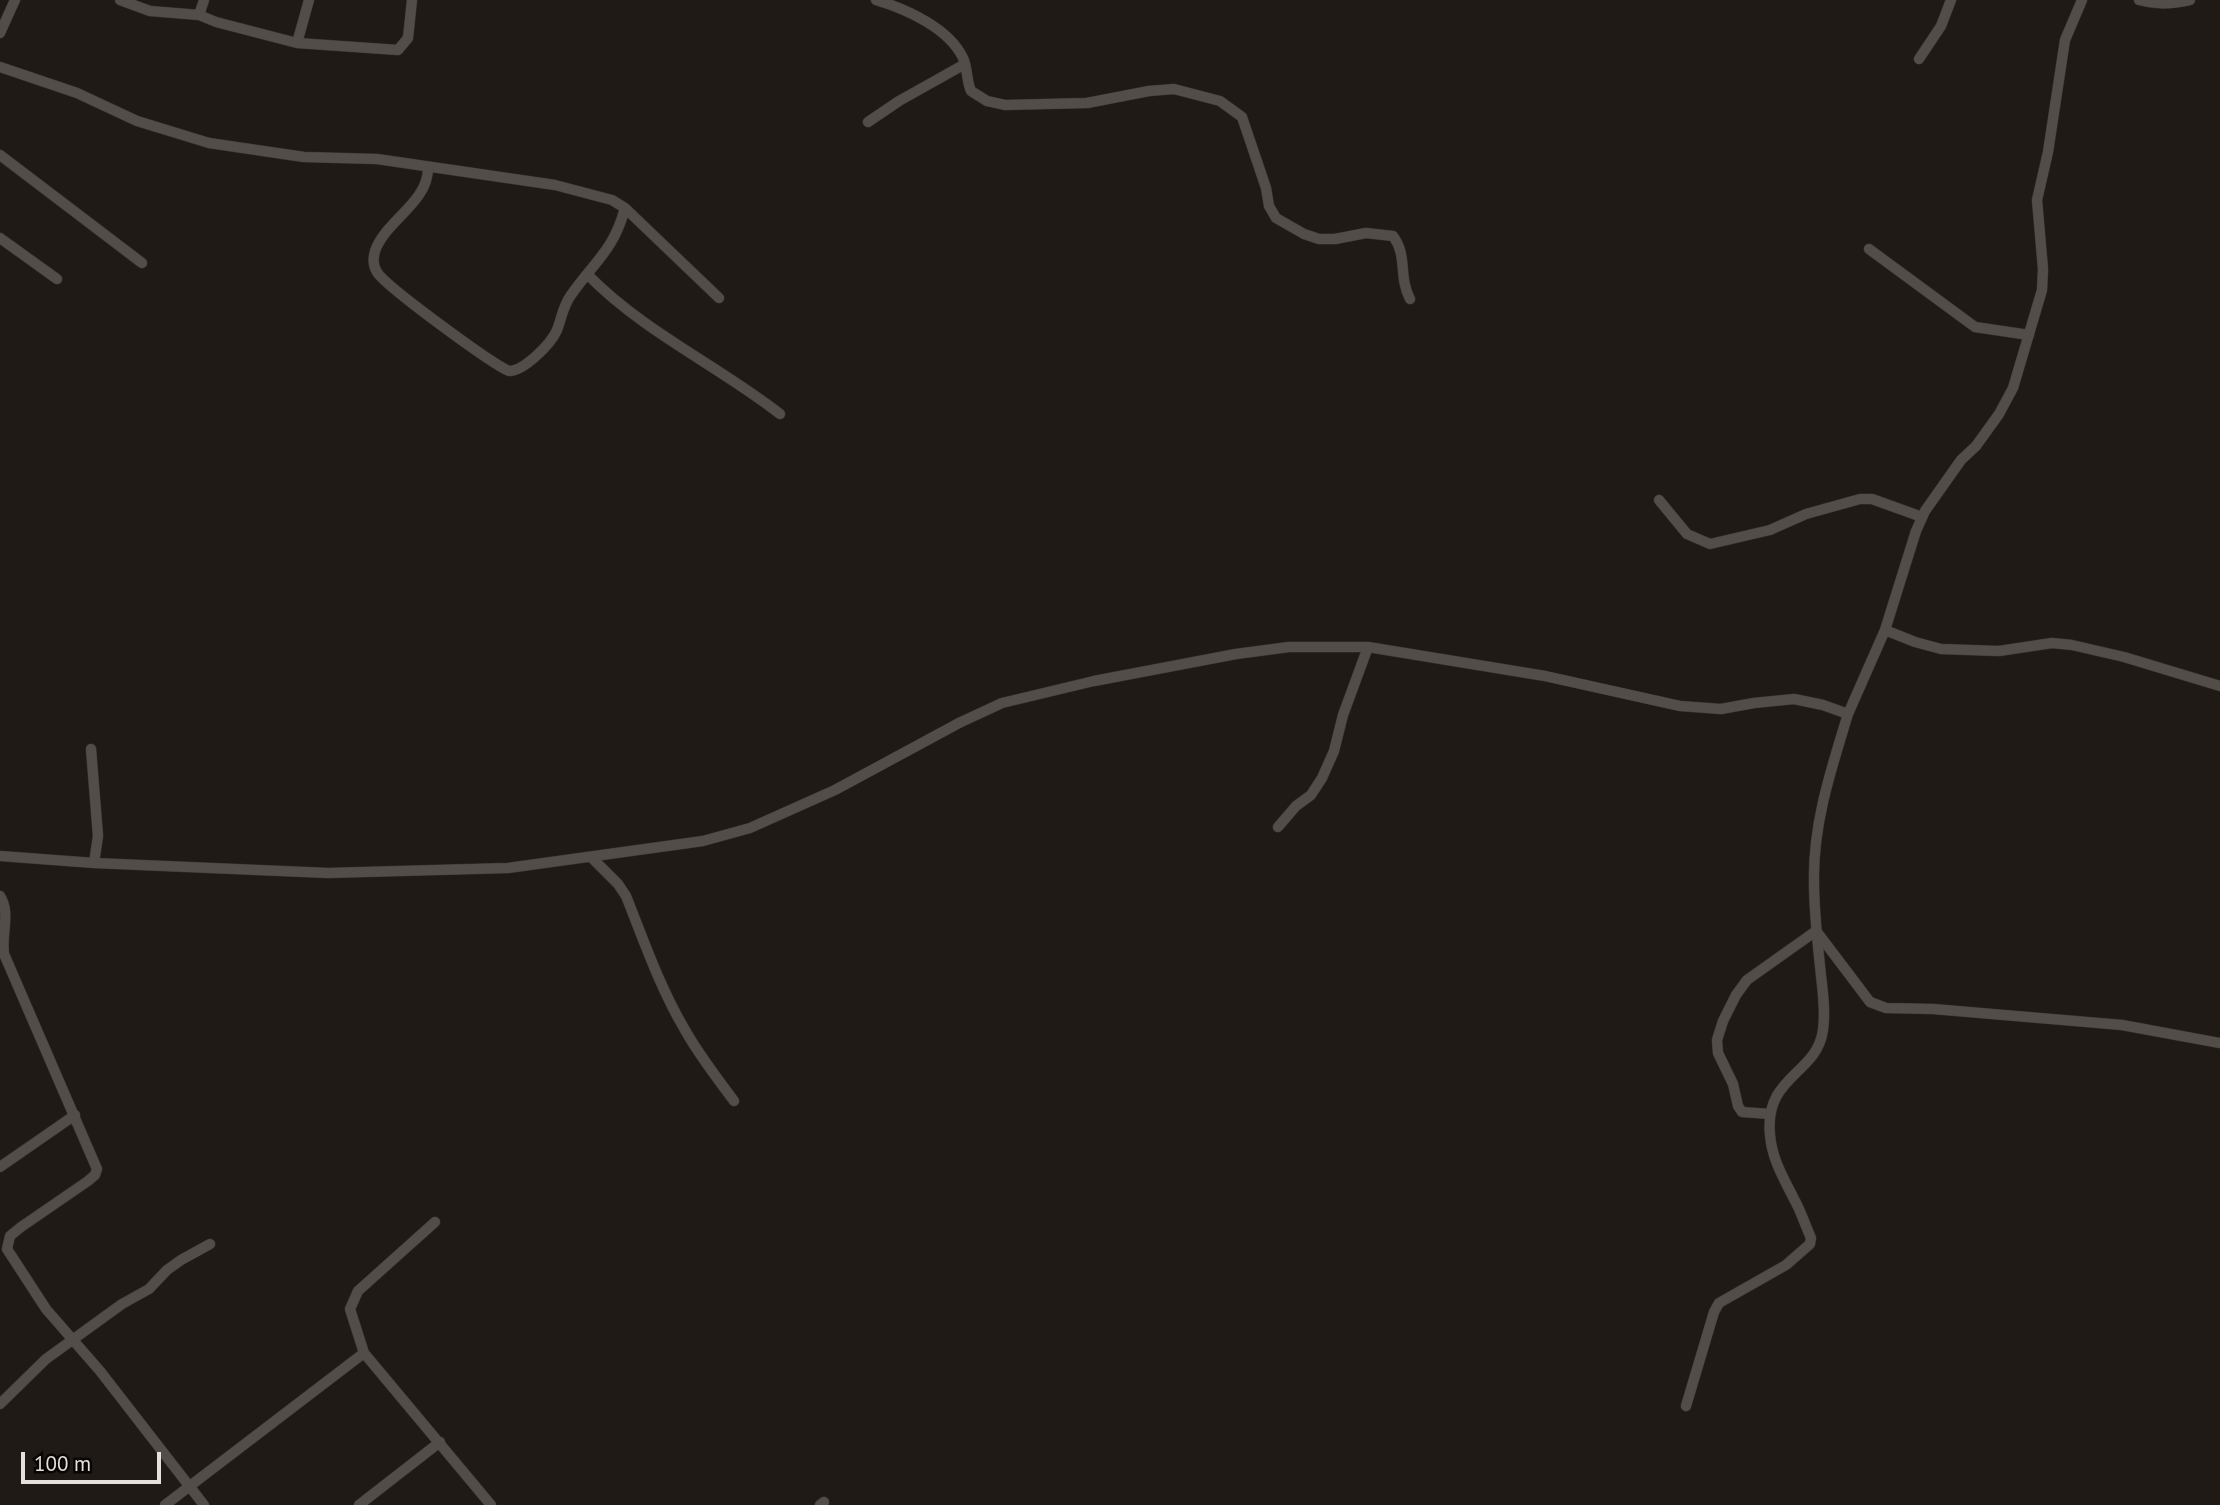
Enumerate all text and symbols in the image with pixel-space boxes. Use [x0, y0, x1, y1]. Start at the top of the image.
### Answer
scale bar [24, 1438, 164, 1482]
text: 100 m [34, 1450, 91, 1477]

